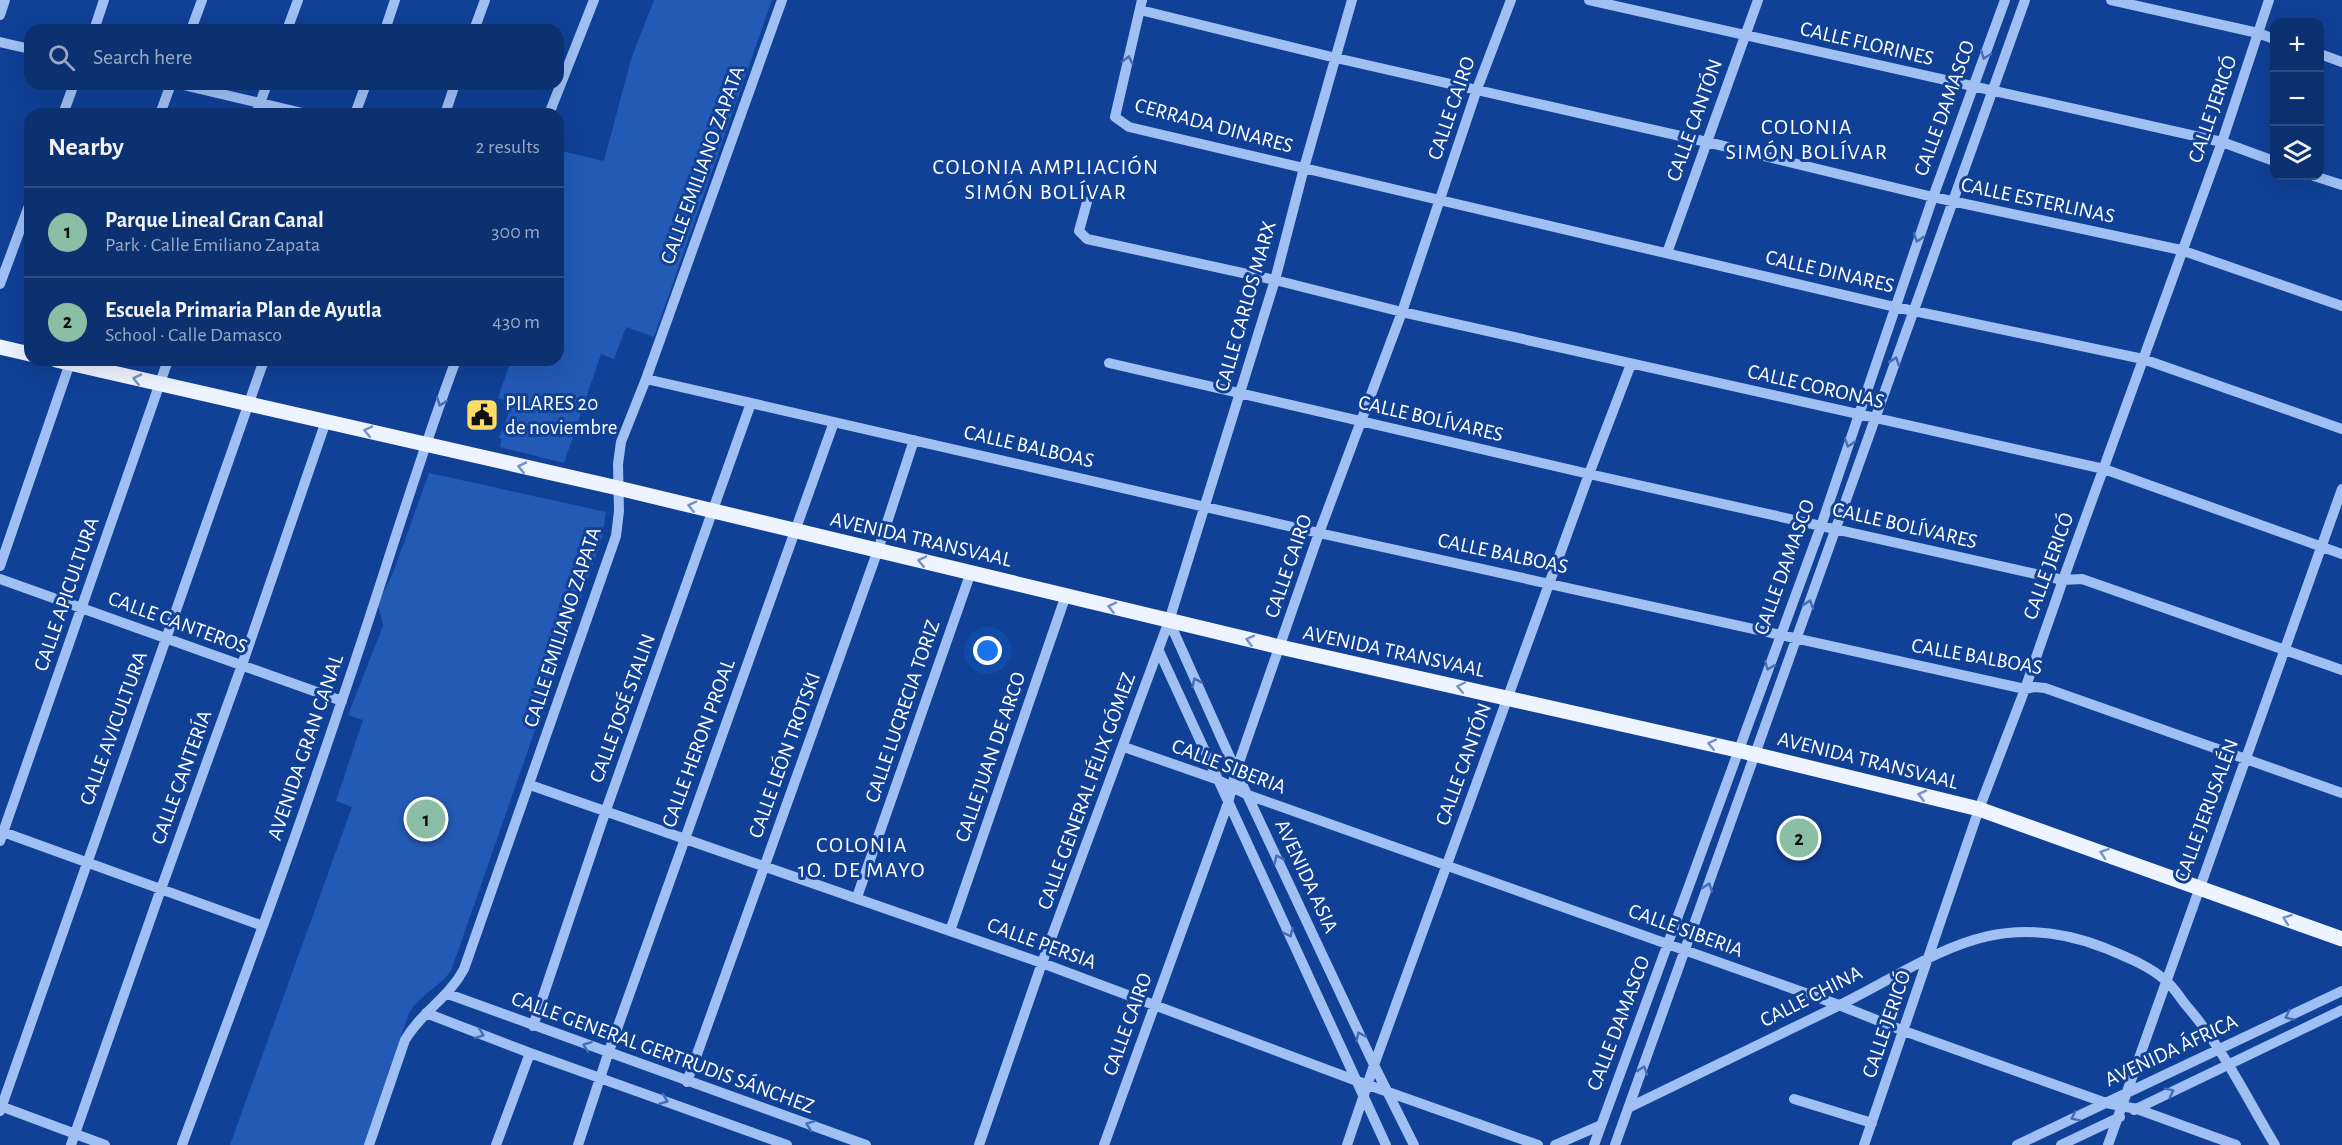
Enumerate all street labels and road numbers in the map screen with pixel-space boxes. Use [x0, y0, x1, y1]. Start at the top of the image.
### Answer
street label: CALLE FLORINES [1798, 18, 1936, 69]
street label: CALLE DAMASCO [1910, 38, 1979, 179]
street label: CALLE JERICÓ [2182, 52, 2241, 165]
street label: CALLE CAIRO [1424, 54, 1479, 162]
street label: CALLE CANTÓN [1661, 56, 1726, 184]
street label: CALLE EMILIANO ZAPATA [657, 63, 748, 267]
street label: CERRADA DINARES [1133, 94, 1295, 157]
street label: CALLE ESTERLINAS [1959, 174, 2117, 227]
street label: CALLE CARLOS MARX [1211, 218, 1280, 394]
street label: CALLE DINARES [1763, 246, 1896, 297]
street label: CALLE CORONAS [1746, 361, 1886, 412]
street label: CALLE BOLÍVARES [1356, 390, 1506, 445]
street label: CALLE BALBOAS [962, 421, 1096, 472]
street label: CALLE DAMASCO [1750, 497, 1819, 638]
street label: CALLE BOLÍVARES [1830, 497, 1980, 552]
street label: AVENIDA TRANSVAAL [828, 508, 1014, 571]
street label: CALLE JERICÓ [2018, 509, 2077, 622]
street label: CALLE CAIRO [1261, 512, 1316, 620]
street label: CALLE APICULTURA [30, 514, 103, 674]
street label: CALLE EMILIANO ZAPATA [520, 524, 605, 730]
street label: CALLE BALBOAS [1436, 529, 1570, 578]
street label: CALLE CANTEROS [105, 588, 250, 657]
street label: CALLE LUCRECIA TORIZ [861, 617, 944, 805]
street label: AVENIDA TRANSVAAL [1301, 622, 1487, 681]
street label: CALLE JOSÉ STALIN [584, 630, 659, 785]
street label: CALLE BALBOAS [1910, 635, 2044, 678]
street label: CALLE AVICULTURA [76, 649, 151, 808]
street label: AVENIDA GRAN CANAL [264, 651, 347, 843]
street label: CALLE HERON PROAL [658, 656, 739, 830]
street label: CALLE LEÓN TROTSKI [743, 669, 824, 841]
street label: CALLE JUAN DE ARCO [952, 669, 1029, 845]
street label: CALLE GENERAL FÉLIX GÓMEZ [1032, 669, 1139, 912]
street label: CALLE CANTÓN [1430, 700, 1495, 828]
street label: CALLE CANTERÍA [146, 707, 215, 847]
street label: AVENIDA TRANSVAAL [1775, 728, 1961, 793]
street label: CALLE SIBERIA [1169, 735, 1289, 798]
street label: CALLE JERUSALÉN [2169, 735, 2242, 884]
street label: AVENIDA ASIA [1271, 816, 1342, 936]
street label: CALLE SIBERIA [1626, 900, 1746, 961]
street label: CALLE PERSIA [984, 914, 1099, 973]
street label: CALLE DAMASCO [1583, 953, 1654, 1093]
street label: CALLE CHINA [1757, 962, 1866, 1031]
street label: CALLE JERICÓ [1856, 967, 1915, 1080]
street label: CALLE CAIRO [1099, 970, 1156, 1078]
street label: CALLE GENERAL GERTRUDIS SÁNCHEZ [509, 986, 818, 1117]
street label: AVENIDA ÁFRICA [2101, 1009, 2241, 1090]

